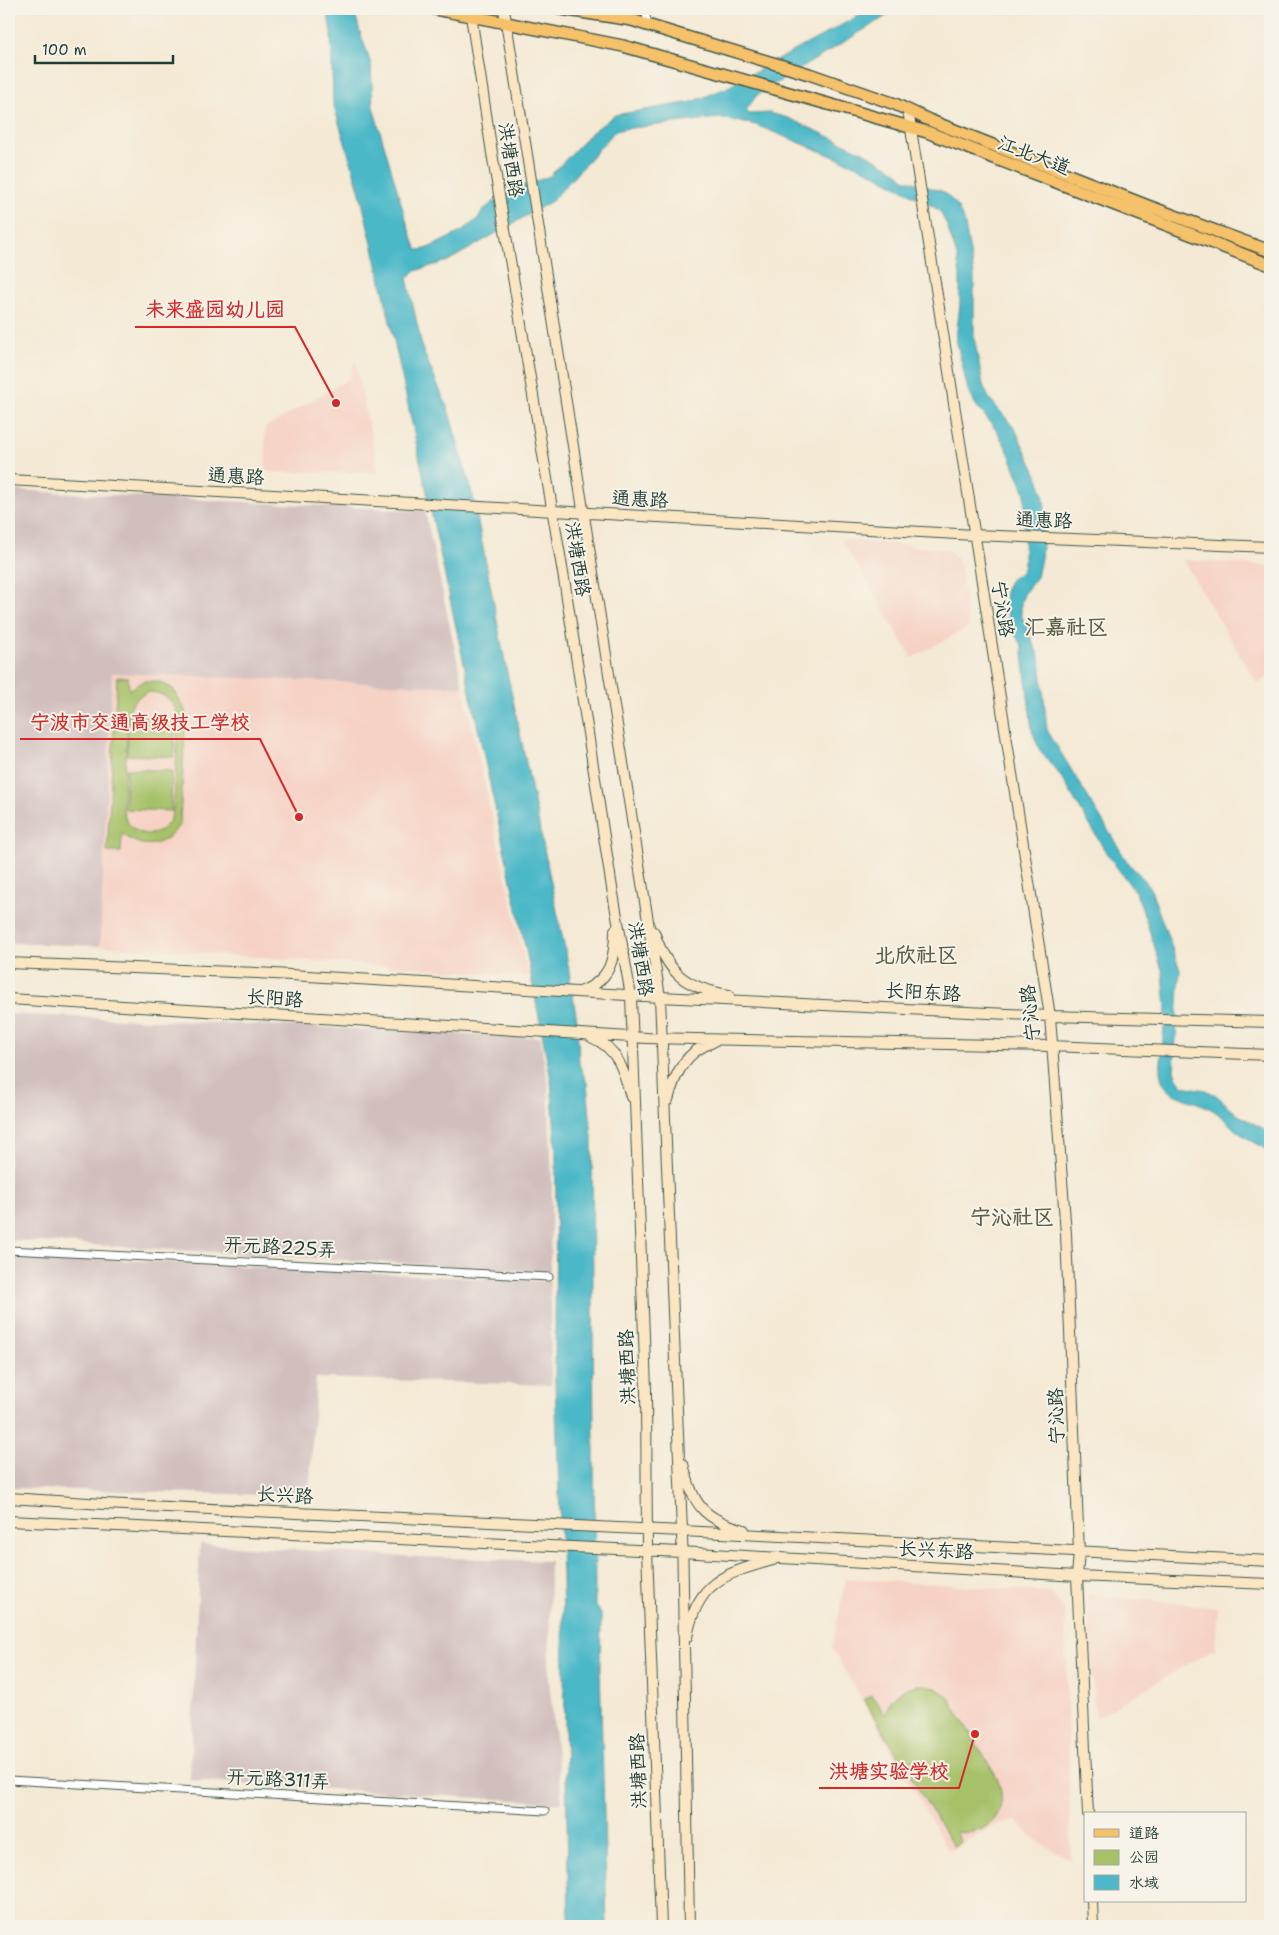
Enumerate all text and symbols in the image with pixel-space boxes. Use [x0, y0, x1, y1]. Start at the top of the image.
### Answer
scale bar [35, 32, 172, 64]
text: 100 m [42, 40, 87, 60]
street label: 洪塘西路 [493, 121, 529, 199]
street label: 江北大道 [994, 130, 1074, 180]
callout: 未来盛园幼儿园 [135, 292, 295, 327]
text: 未来盛园幼儿园 [145, 296, 285, 322]
street label: 通惠路 [207, 462, 265, 490]
street label: 通惠路 [611, 485, 669, 513]
street label: 通惠路 [1015, 507, 1073, 533]
street label: 洪塘西路 [560, 520, 596, 598]
street label: 宁沁路 [986, 579, 1020, 639]
district label: 汇嘉社区 [1024, 613, 1108, 641]
callout: 宁波市交通高级技工学校 [20, 704, 260, 739]
text: 宁波市交通高级技工学校 [30, 709, 250, 735]
street label: 洪塘西路 [623, 920, 659, 998]
district label: 北欣社区 [874, 941, 958, 969]
street label: 长阳东路 [884, 978, 962, 1006]
street label: 宁沁路 [1015, 983, 1045, 1043]
street label: 长阳路 [246, 984, 304, 1012]
district label: 宁沁社区 [970, 1203, 1054, 1231]
street label: 开元路225弄 [223, 1232, 337, 1262]
street label: 洪塘西路 [613, 1329, 641, 1405]
street label: 宁沁路 [1043, 1387, 1069, 1445]
street label: 长兴路 [256, 1481, 314, 1509]
street label: 长兴东路 [897, 1536, 975, 1564]
street label: 洪塘西路 [624, 1733, 652, 1809]
callout: 洪塘实验学校 [819, 1753, 959, 1788]
text: 洪塘实验学校 [829, 1758, 949, 1784]
street label: 开元路311弄 [226, 1764, 330, 1794]
legend [1084, 1812, 1246, 1902]
text: 道路 [1129, 1823, 1159, 1843]
text: 公园 [1129, 1847, 1159, 1867]
text: 水域 [1129, 1873, 1159, 1893]

